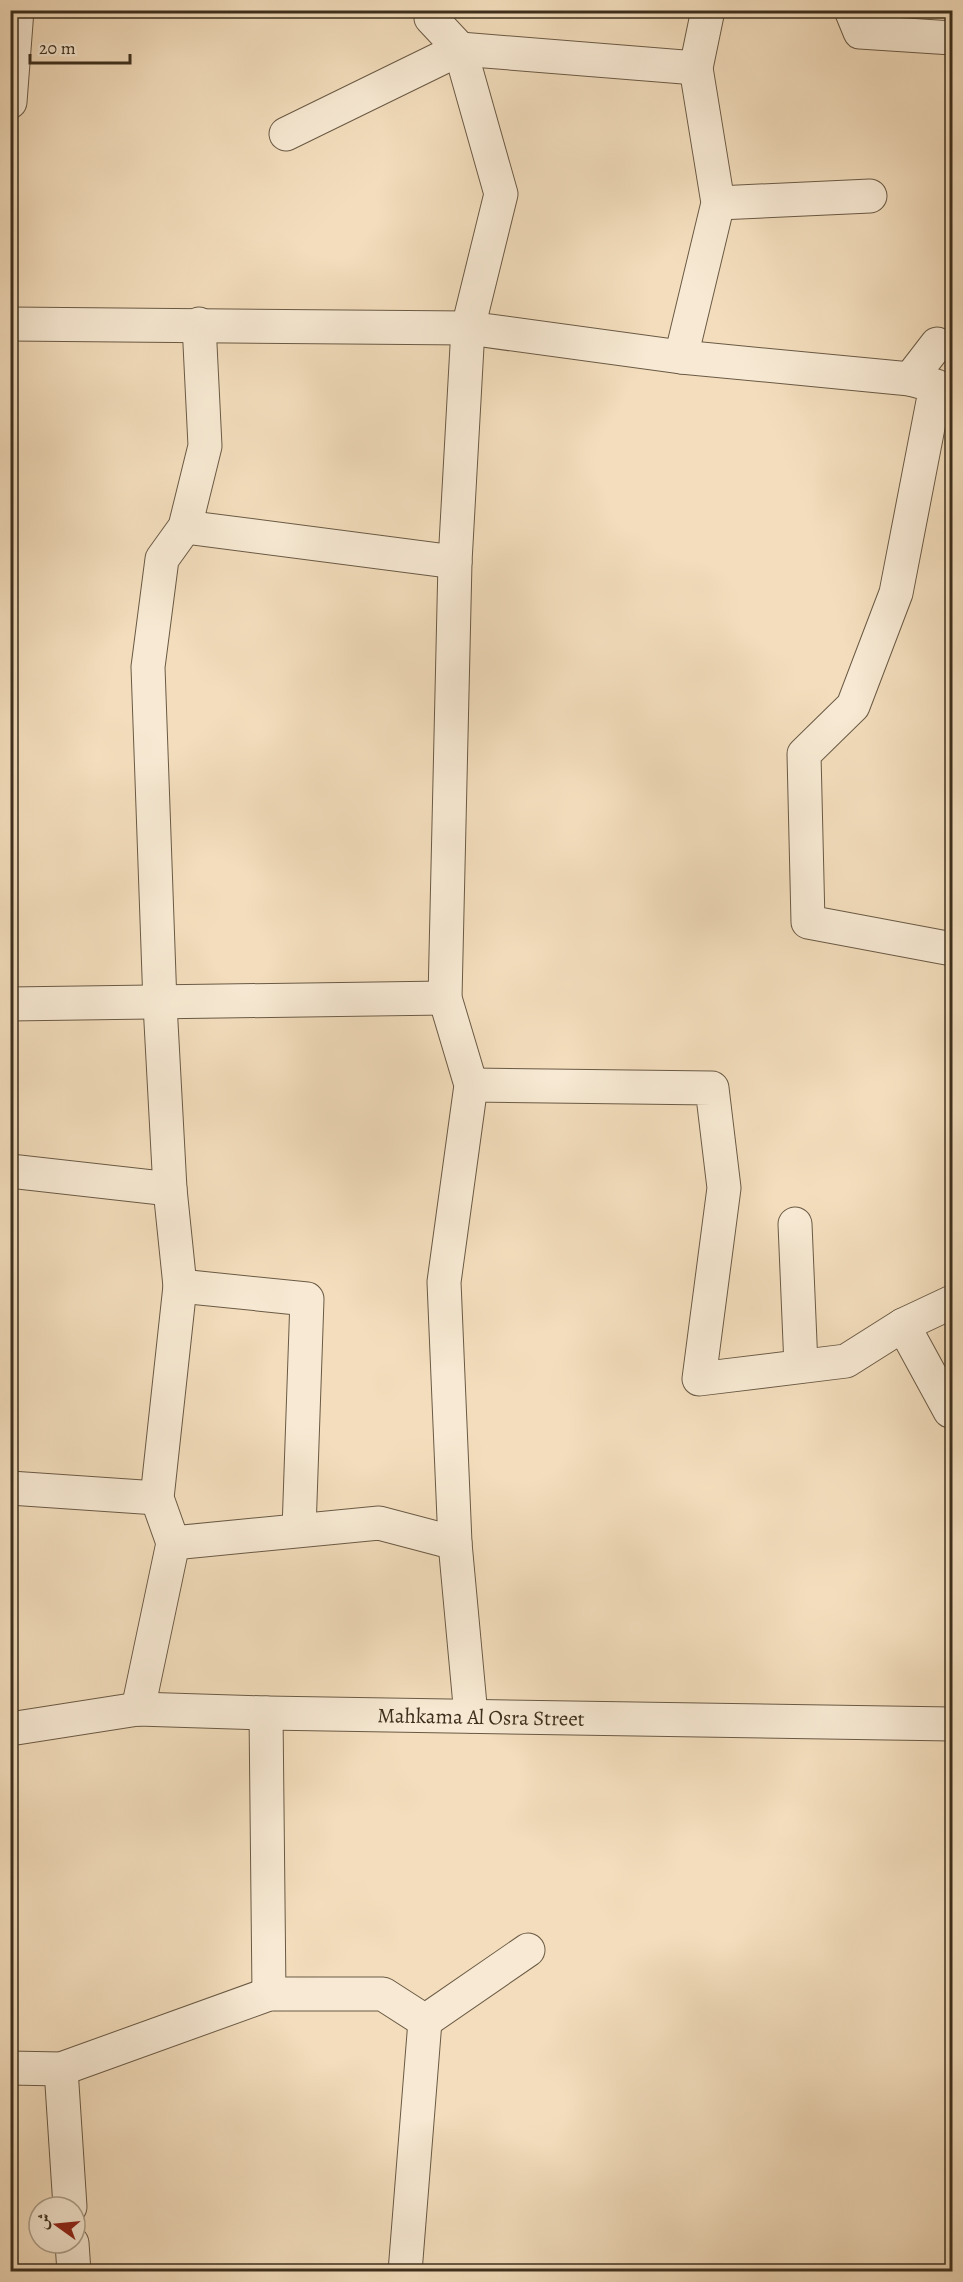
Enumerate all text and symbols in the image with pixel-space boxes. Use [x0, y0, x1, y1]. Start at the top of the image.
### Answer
scale bar [30, 27, 130, 65]
text: 20 m [39, 36, 76, 60]
street label: Mahkama Al Osra Street [377, 1701, 585, 1733]
north arrow [27, 2195, 87, 2255]
text: ش [31, 2211, 56, 2232]

